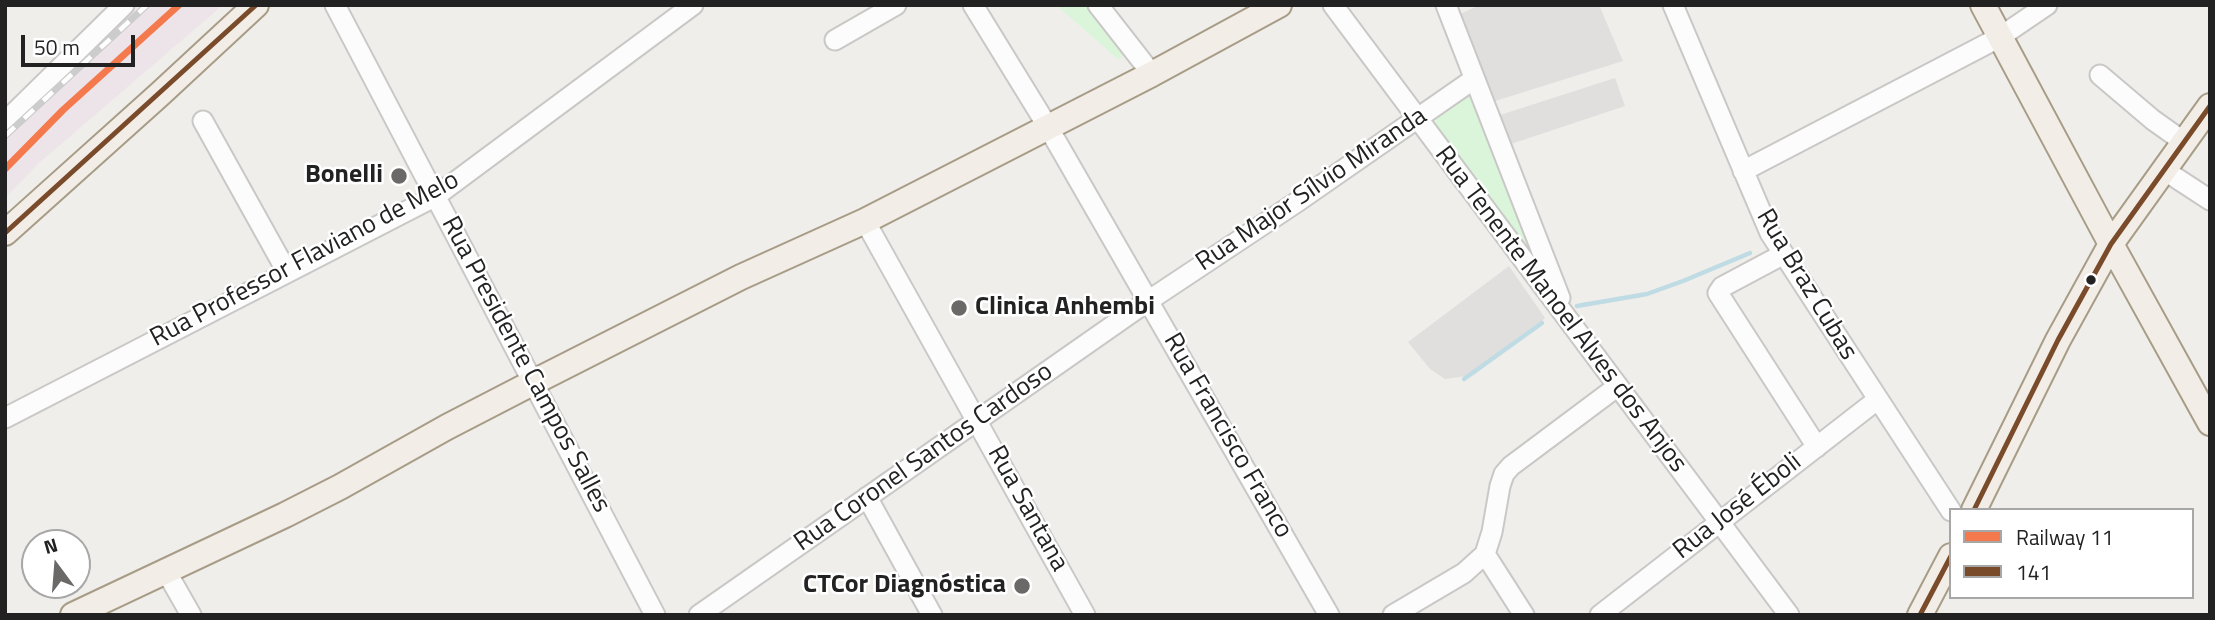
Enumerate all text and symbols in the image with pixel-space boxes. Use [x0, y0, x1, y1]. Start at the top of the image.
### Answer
scale bar [24, 21, 138, 65]
text: 50 m [34, 31, 80, 63]
street label: Rua Major Sílvio Miranda [1191, 101, 1433, 279]
street label: Rua Tenente Manoel Alves dos Anjos [1427, 141, 1693, 479]
place label: Bonelli [305, 160, 383, 192]
street label: Rua Professor Flaviano de Melo [145, 165, 465, 355]
marker: Bonelli [389, 166, 409, 186]
street label: Rua Braz Cubas [1749, 204, 1863, 366]
street label: Rua Presidente Campos Salles [434, 212, 616, 518]
unlabelled marker [2084, 273, 2098, 287]
place label: Clinica Anhembi [975, 292, 1155, 324]
marker: Clinica Anhembi [949, 298, 969, 318]
street label: Rua Francisco Franco [1156, 328, 1298, 544]
street label: Rua Coronel Santos Cardoso [789, 357, 1059, 559]
street label: Rua Santana [980, 441, 1074, 577]
street label: Rua José Éboli [1668, 447, 1808, 567]
legend [1949, 508, 2194, 599]
text: Railway 11 [2016, 521, 2114, 553]
north arrow [21, 529, 91, 599]
text: N [40, 530, 61, 561]
text: 141 [2016, 556, 2051, 588]
place label: CTCor Diagnóstica [803, 570, 1006, 602]
marker: CTCor Diagnóstica [1012, 576, 1032, 596]

